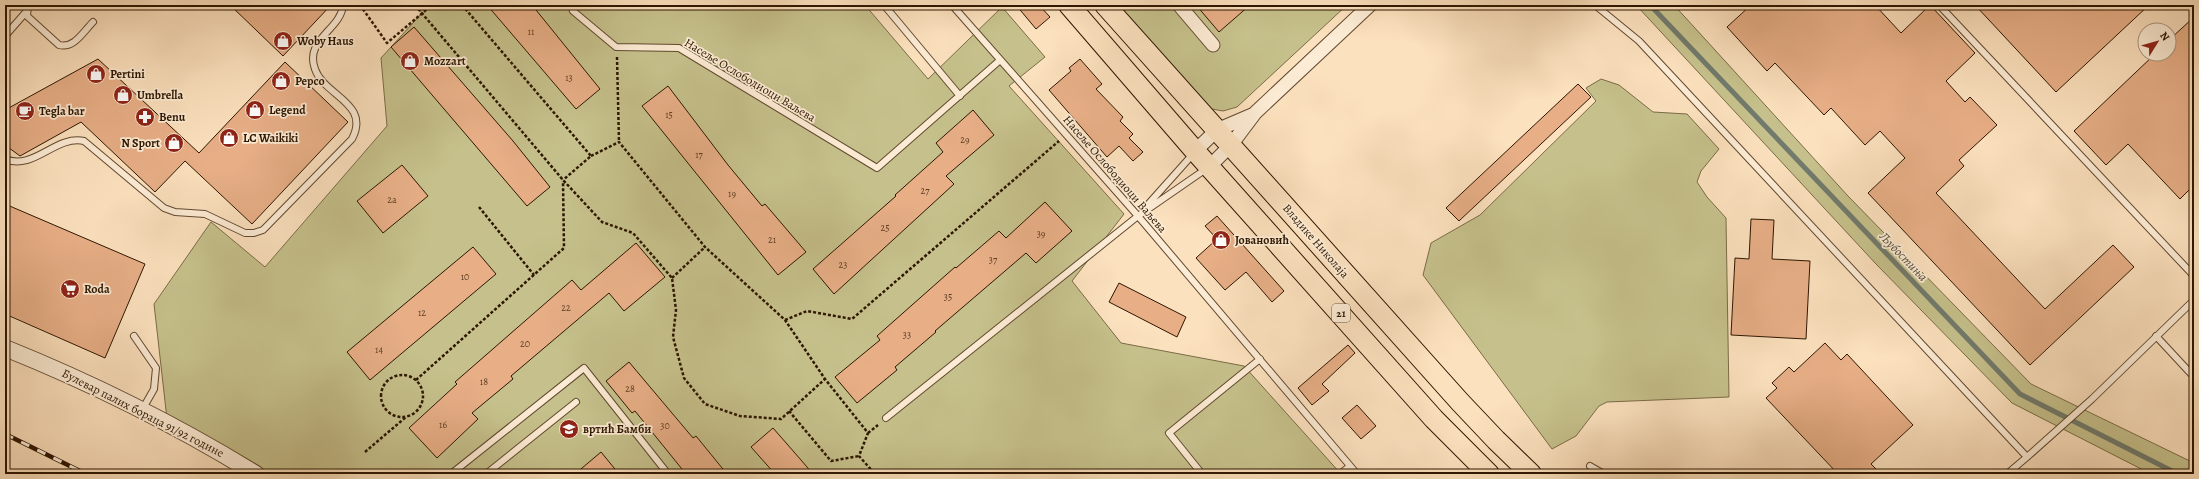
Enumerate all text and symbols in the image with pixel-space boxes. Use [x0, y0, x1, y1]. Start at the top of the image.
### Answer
north arrow [2137, 22, 2177, 62]
house number: 11 [528, 25, 535, 38]
text: N [2156, 29, 2173, 44]
shop icon: Woby Haus [272, 30, 294, 52]
place label: Woby Haus [296, 33, 354, 49]
street label: Насеље Ослободиоци Ваљева [681, 34, 819, 126]
shop icon: Mozzart [399, 50, 421, 72]
place label: Mozzart [424, 53, 466, 69]
shop icon: Pertini [85, 63, 107, 85]
place label: Pertini [110, 66, 145, 82]
shop icon: Pepco [270, 70, 292, 92]
house number: 13 [565, 71, 573, 84]
place label: Pepco [295, 73, 325, 89]
shop icon: Umbrella [112, 84, 134, 106]
place label: Umbrella [137, 87, 184, 103]
shop icon: Legend [244, 99, 266, 121]
cafe icon: Tegla bar [14, 100, 36, 122]
place label: Legend [269, 102, 306, 118]
place label: Tegla bar [39, 103, 85, 119]
pharmacy icon: Benu [134, 106, 156, 128]
house number: 15 [665, 108, 673, 121]
place label: Benu [159, 109, 186, 125]
street label: Насеље Ослободиоци Ваљева [1060, 112, 1171, 236]
shop icon: LC Waikiki [218, 127, 240, 149]
place label: LC Waikiki [243, 130, 299, 146]
shop icon: N Sport [163, 132, 185, 154]
house number: 29 [960, 133, 970, 146]
place label: N Sport [121, 135, 160, 151]
house number: 17 [695, 148, 704, 161]
house number: 27 [921, 184, 930, 197]
house number: 19 [728, 187, 736, 200]
house number: 2a [387, 193, 397, 206]
street label: Владике Николаја [1279, 200, 1353, 282]
house number: 25 [880, 221, 890, 234]
house number: 39 [1037, 227, 1046, 240]
water label: Љубостиња [1875, 227, 1931, 285]
shop icon: Јовановић [1210, 229, 1232, 251]
place label: Јовановић [1235, 232, 1289, 248]
house number: 21 [768, 233, 777, 246]
house number: 37 [989, 253, 998, 266]
house number: 23 [839, 258, 847, 271]
house number: 10 [461, 270, 469, 283]
supermarket icon: Roda [59, 278, 81, 300]
place label: Roda [84, 281, 110, 297]
house number: 35 [944, 290, 952, 303]
house number: 22 [561, 301, 571, 314]
road number: 21 [1332, 304, 1350, 322]
house number: 12 [418, 306, 426, 319]
house number: 33 [903, 328, 911, 341]
house number: 20 [520, 337, 530, 350]
house number: 14 [375, 343, 383, 356]
street label: Булевар палих бораца 91/92 године [59, 365, 227, 461]
house number: 18 [480, 375, 488, 388]
house number: 28 [625, 382, 635, 395]
house number: 16 [439, 418, 447, 431]
school or university icon: вртић Бамби [558, 418, 580, 440]
house number: 30 [660, 419, 670, 432]
place label: вртић Бамби [583, 421, 651, 437]

